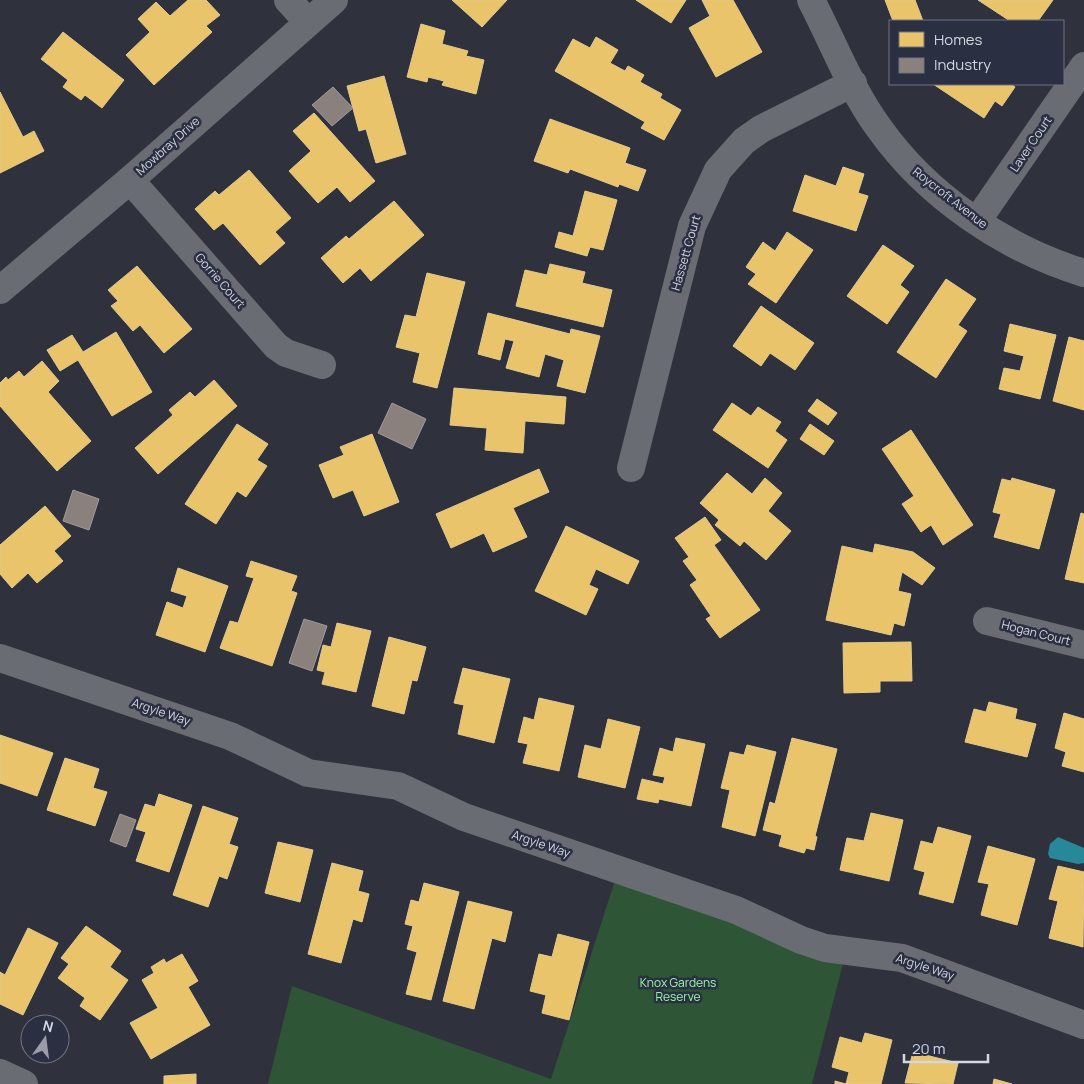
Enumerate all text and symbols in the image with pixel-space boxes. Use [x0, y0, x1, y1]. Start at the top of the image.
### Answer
legend [889, 20, 1064, 85]
text: Homes [934, 29, 983, 50]
text: Industry [934, 54, 991, 75]
street label: Mowbray Drive [132, 112, 203, 179]
street label: Laver Court [1006, 112, 1056, 175]
street label: Roycroft Avenue [909, 163, 991, 232]
street label: Hassett Court [667, 213, 704, 293]
street label: Gorrie Court [192, 249, 249, 312]
street label: Hogan Court [1000, 616, 1073, 649]
street label: Argyle Way [130, 694, 193, 730]
street label: Argyle Way [510, 826, 573, 862]
street label: Argyle Way [894, 949, 957, 984]
park label: Knox Gardens Reserve [640, 974, 716, 1005]
north arrow [20, 1014, 70, 1064]
text: N [41, 1015, 55, 1036]
scale bar [904, 1032, 988, 1064]
text: 20 m [912, 1038, 945, 1059]

